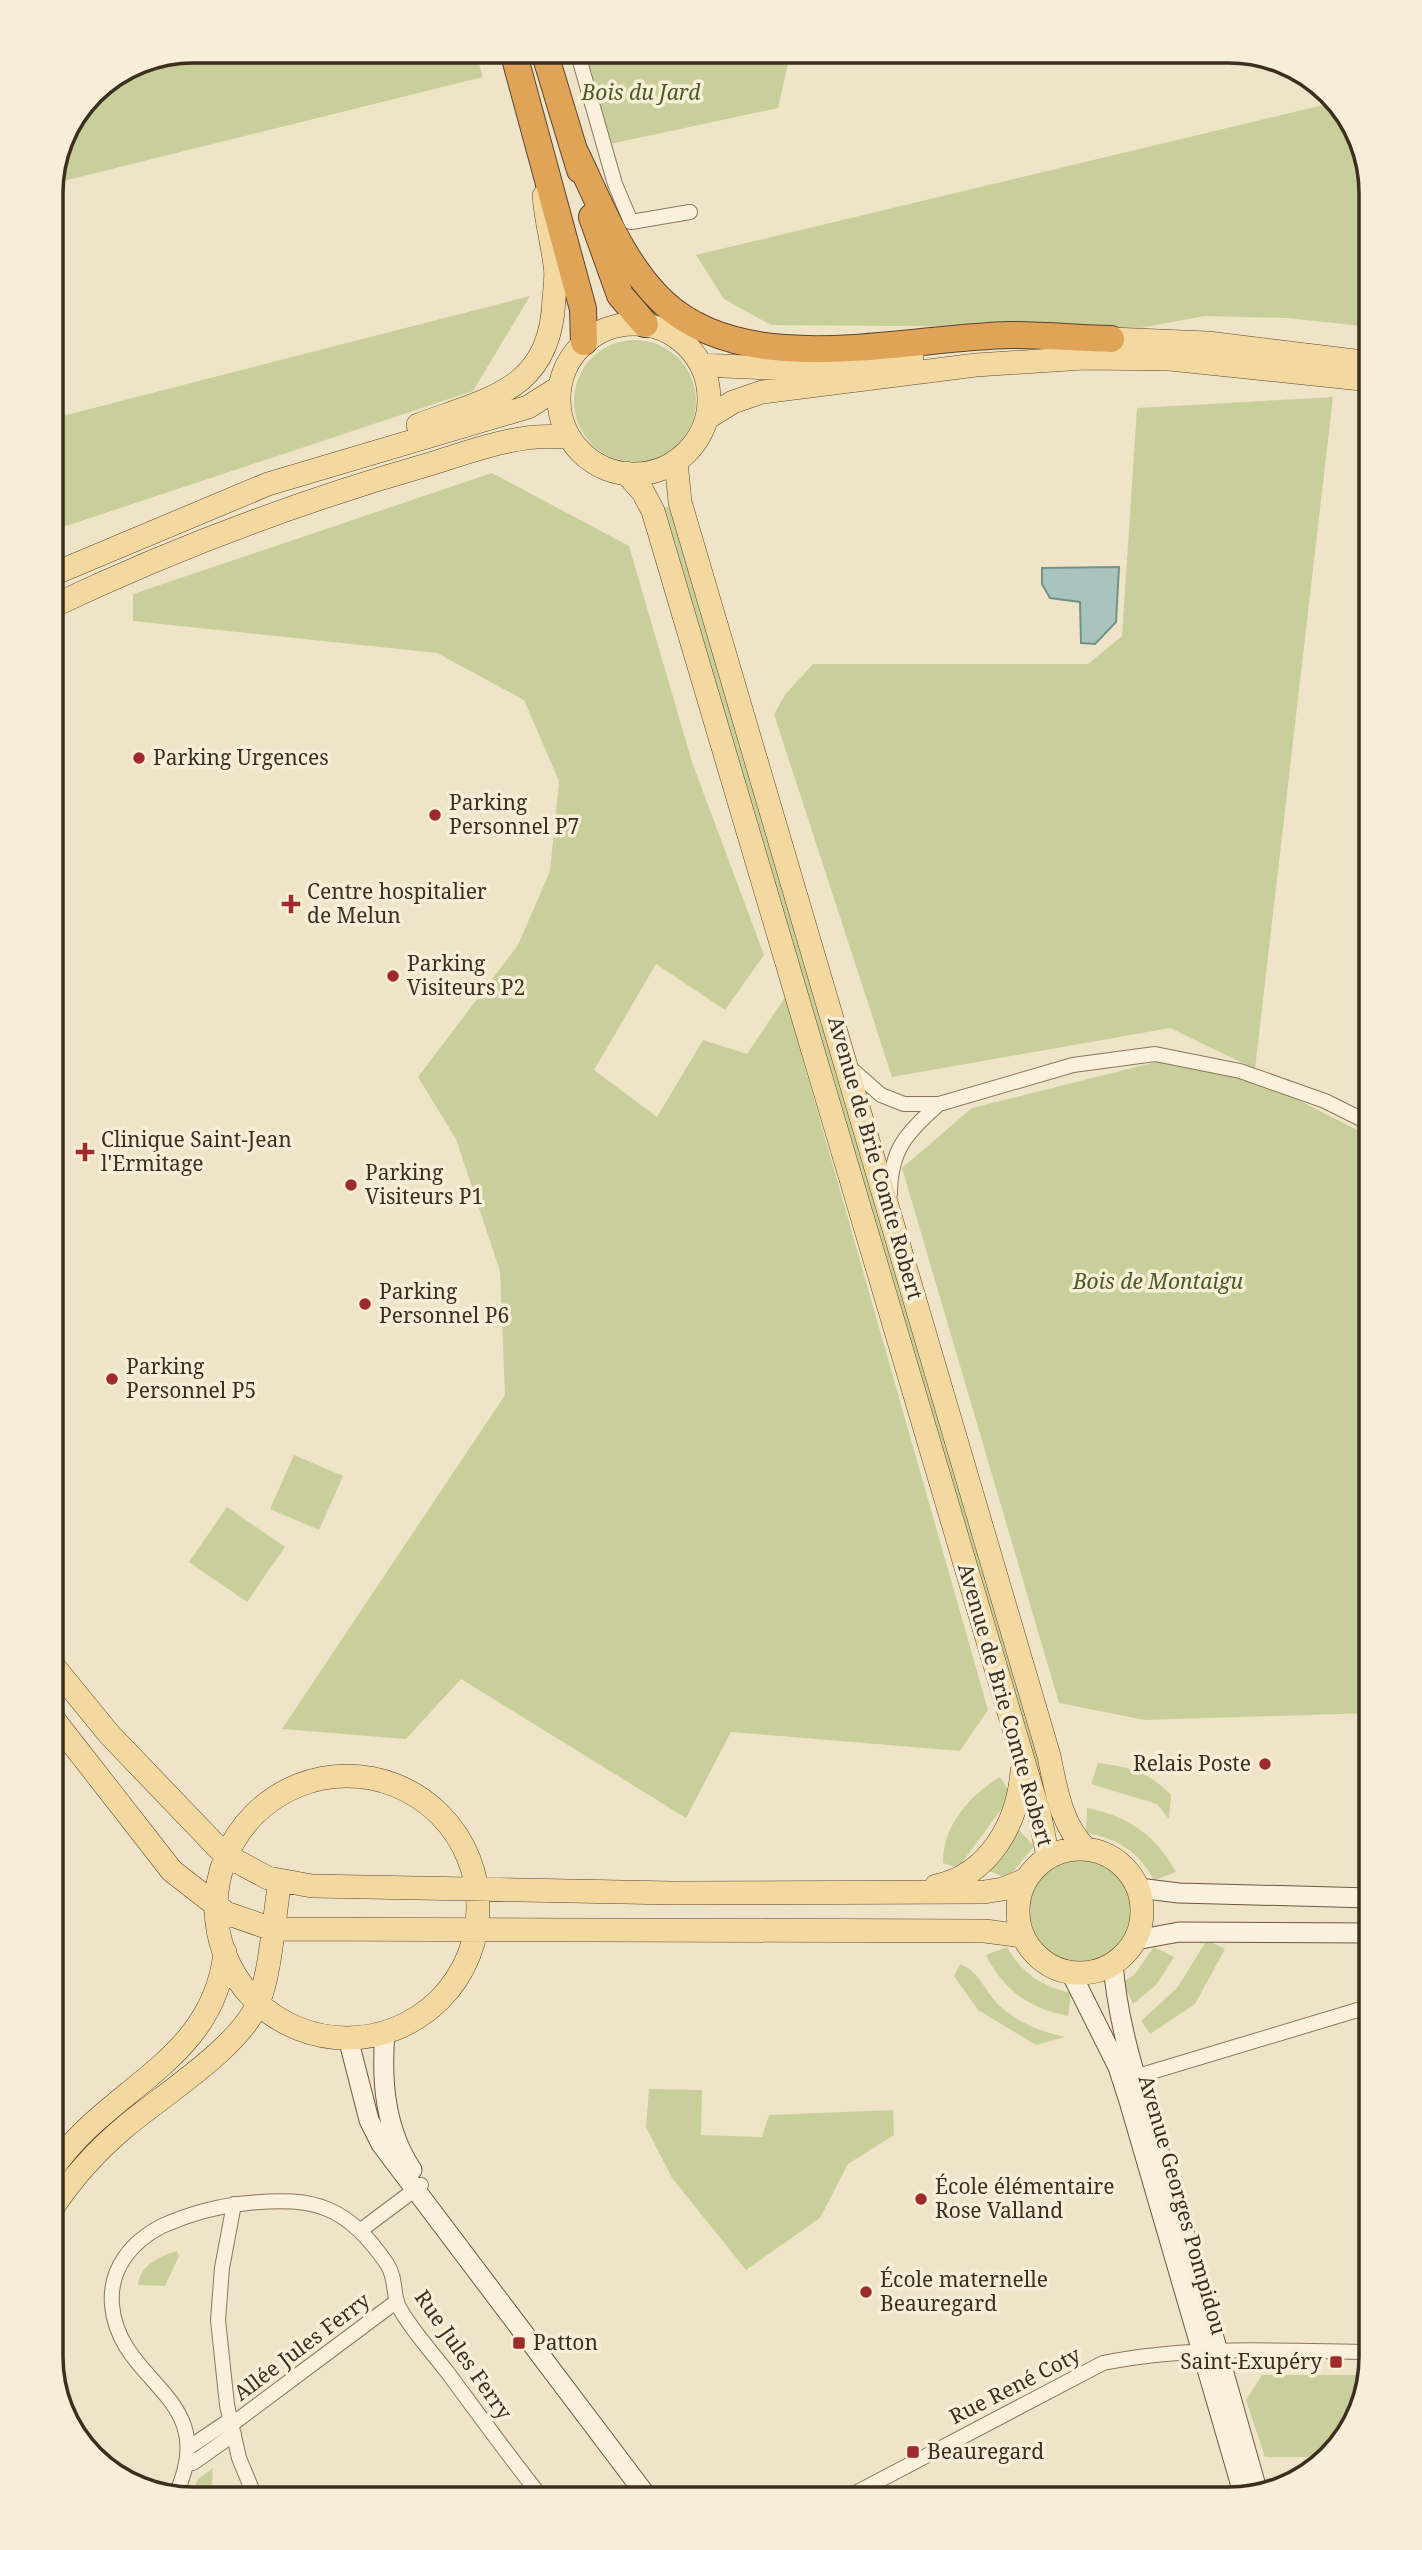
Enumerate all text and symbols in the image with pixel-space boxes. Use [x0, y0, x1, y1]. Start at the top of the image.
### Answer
park label: Bois du Jard [581, 78, 701, 106]
place label: Parking Urgences [153, 743, 329, 771]
marker: Parking Urgences [131, 750, 147, 766]
place label: Parking Personnel P7 [449, 788, 579, 840]
marker: Parking Personnel P7 [427, 807, 443, 823]
place label: Centre hospitalier de Melun [307, 877, 487, 929]
marker: Centre hospitalier de Melun [281, 894, 301, 914]
place label: Parking Visiteurs P2 [407, 949, 525, 1001]
marker: Parking Visiteurs P2 [385, 968, 401, 984]
street label: Avenue de Brie Comte Robert [822, 1013, 930, 1303]
place label: Clinique Saint-Jean l'Ermitage [101, 1125, 292, 1177]
marker: Clinique Saint-Jean l'Ermitage [75, 1142, 95, 1162]
place label: Parking Visiteurs P1 [365, 1158, 483, 1210]
marker: Parking Visiteurs P1 [343, 1177, 359, 1193]
park label: Bois de Montaigu [1072, 1267, 1244, 1295]
place label: Parking Personnel P6 [379, 1277, 509, 1329]
marker: Parking Personnel P6 [357, 1296, 373, 1312]
place label: Parking Personnel P5 [126, 1352, 256, 1404]
marker: Parking Personnel P5 [104, 1371, 120, 1387]
street label: Avenue de Brie Comte Robert [952, 1560, 1060, 1850]
place label: Relais Poste [1133, 1749, 1251, 1777]
marker: Relais Poste [1257, 1756, 1273, 1772]
street label: Avenue Georges Pompidou [1132, 2072, 1233, 2338]
place label: École élémentaire Rose Valland [935, 2172, 1114, 2224]
marker: École élémentaire Rose Valland [913, 2191, 929, 2207]
place label: École maternelle Beauregard [880, 2265, 1048, 2317]
street label: Rue Jules Ferry [409, 2284, 519, 2425]
marker: École maternelle Beauregard [858, 2284, 874, 2300]
street label: Allée Jules Ferry [228, 2286, 375, 2407]
place label: Patton [533, 2328, 598, 2356]
marker: Patton [511, 2335, 527, 2351]
street label: Rue René Coty [944, 2340, 1085, 2430]
place label: Saint-Exupéry [1180, 2347, 1322, 2375]
marker: Saint-Exupéry [1328, 2354, 1344, 2370]
place label: Beauregard [927, 2437, 1044, 2465]
marker: Beauregard [905, 2444, 921, 2460]

